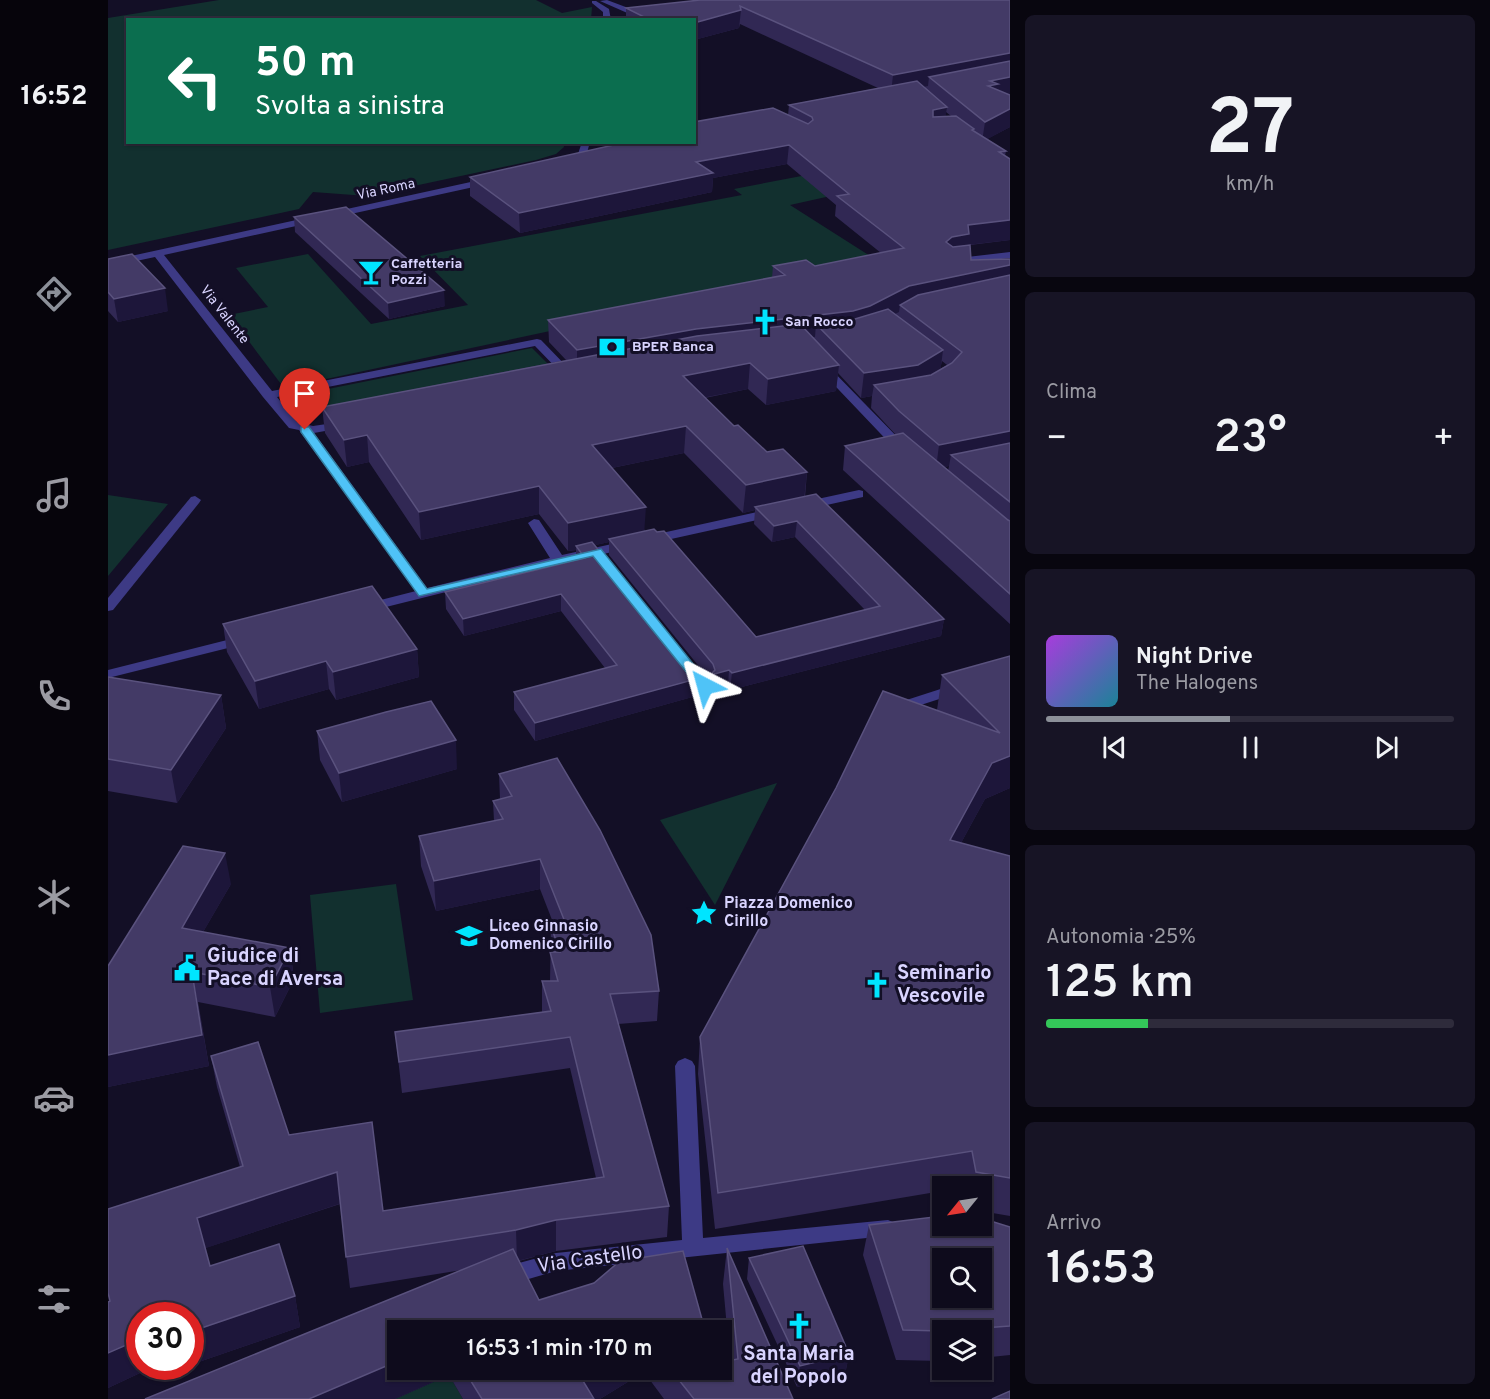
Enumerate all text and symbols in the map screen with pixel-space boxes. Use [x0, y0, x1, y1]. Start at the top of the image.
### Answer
text: 50 m [255, 38, 356, 91]
icon: left [156, 42, 234, 120]
text: 16:52 [21, 80, 87, 114]
text: 27 [1206, 83, 1294, 182]
text: Svolta a sinistra [255, 90, 445, 124]
text: km/h [1226, 172, 1274, 198]
street label: Via Roma [355, 176, 417, 204]
place label: Caffetteria Pozzi [391, 256, 462, 289]
bar icon: Caffetteria Pozzi [356, 257, 386, 287]
icon: directions [33, 273, 75, 315]
street label: Via Valente [196, 282, 252, 348]
church icon: San Rocco [750, 307, 780, 337]
place label: San Rocco [785, 314, 854, 331]
bank icon: BPER Banca [597, 332, 627, 362]
place label: BPER Banca [632, 339, 714, 356]
pin [279, 368, 330, 430]
icon: arrive [288, 377, 321, 410]
text: Clima [1046, 380, 1097, 406]
text: 23° [1213, 411, 1287, 468]
text: − [1046, 419, 1067, 461]
text: + [1433, 419, 1454, 461]
icon: music [33, 474, 75, 516]
text: Night Drive [1136, 644, 1253, 671]
position arrow [673, 654, 737, 718]
text: The Halogens [1136, 671, 1258, 697]
icon: phone [33, 675, 75, 717]
icon: previous [1098, 731, 1131, 764]
icon: pause [1234, 731, 1267, 764]
icon: next [1370, 731, 1403, 764]
icon: climate [33, 876, 75, 918]
place label: Piazza Domenico Cirillo [724, 894, 853, 932]
place icon: Piazza Domenico Cirillo [689, 898, 719, 928]
place label: Liceo Ginnasio Domenico Cirillo [489, 917, 612, 955]
school or university icon: Liceo Ginnasio Domenico Cirillo [454, 921, 484, 951]
text: Autonomia · 25% [1046, 925, 1196, 951]
place label: Giudice di Pace di Aversa [207, 944, 343, 993]
public building icon: Giudice di Pace di Aversa [172, 953, 202, 983]
text: 125 km [1046, 956, 1194, 1013]
place label: Seminario Vescovile [897, 961, 992, 1010]
church icon: Seminario Vescovile [862, 970, 892, 1000]
icon: car [33, 1077, 75, 1119]
north arrow [932, 1176, 992, 1236]
map controls [932, 1176, 992, 1380]
text: Arrivo [1046, 1211, 1101, 1237]
street label: Via Castello [536, 1240, 644, 1280]
text: 16:53 [1046, 1242, 1156, 1299]
button: search [932, 1248, 992, 1308]
icon: filters [33, 1278, 75, 1320]
speed limit sign: 30 [126, 1302, 204, 1380]
church icon: Santa Maria del Popolo [784, 1311, 814, 1341]
button: layers [932, 1320, 992, 1380]
text: 16:53 · 1 min · 170 m [466, 1336, 653, 1363]
place label: Santa Maria del Popolo [743, 1342, 855, 1391]

